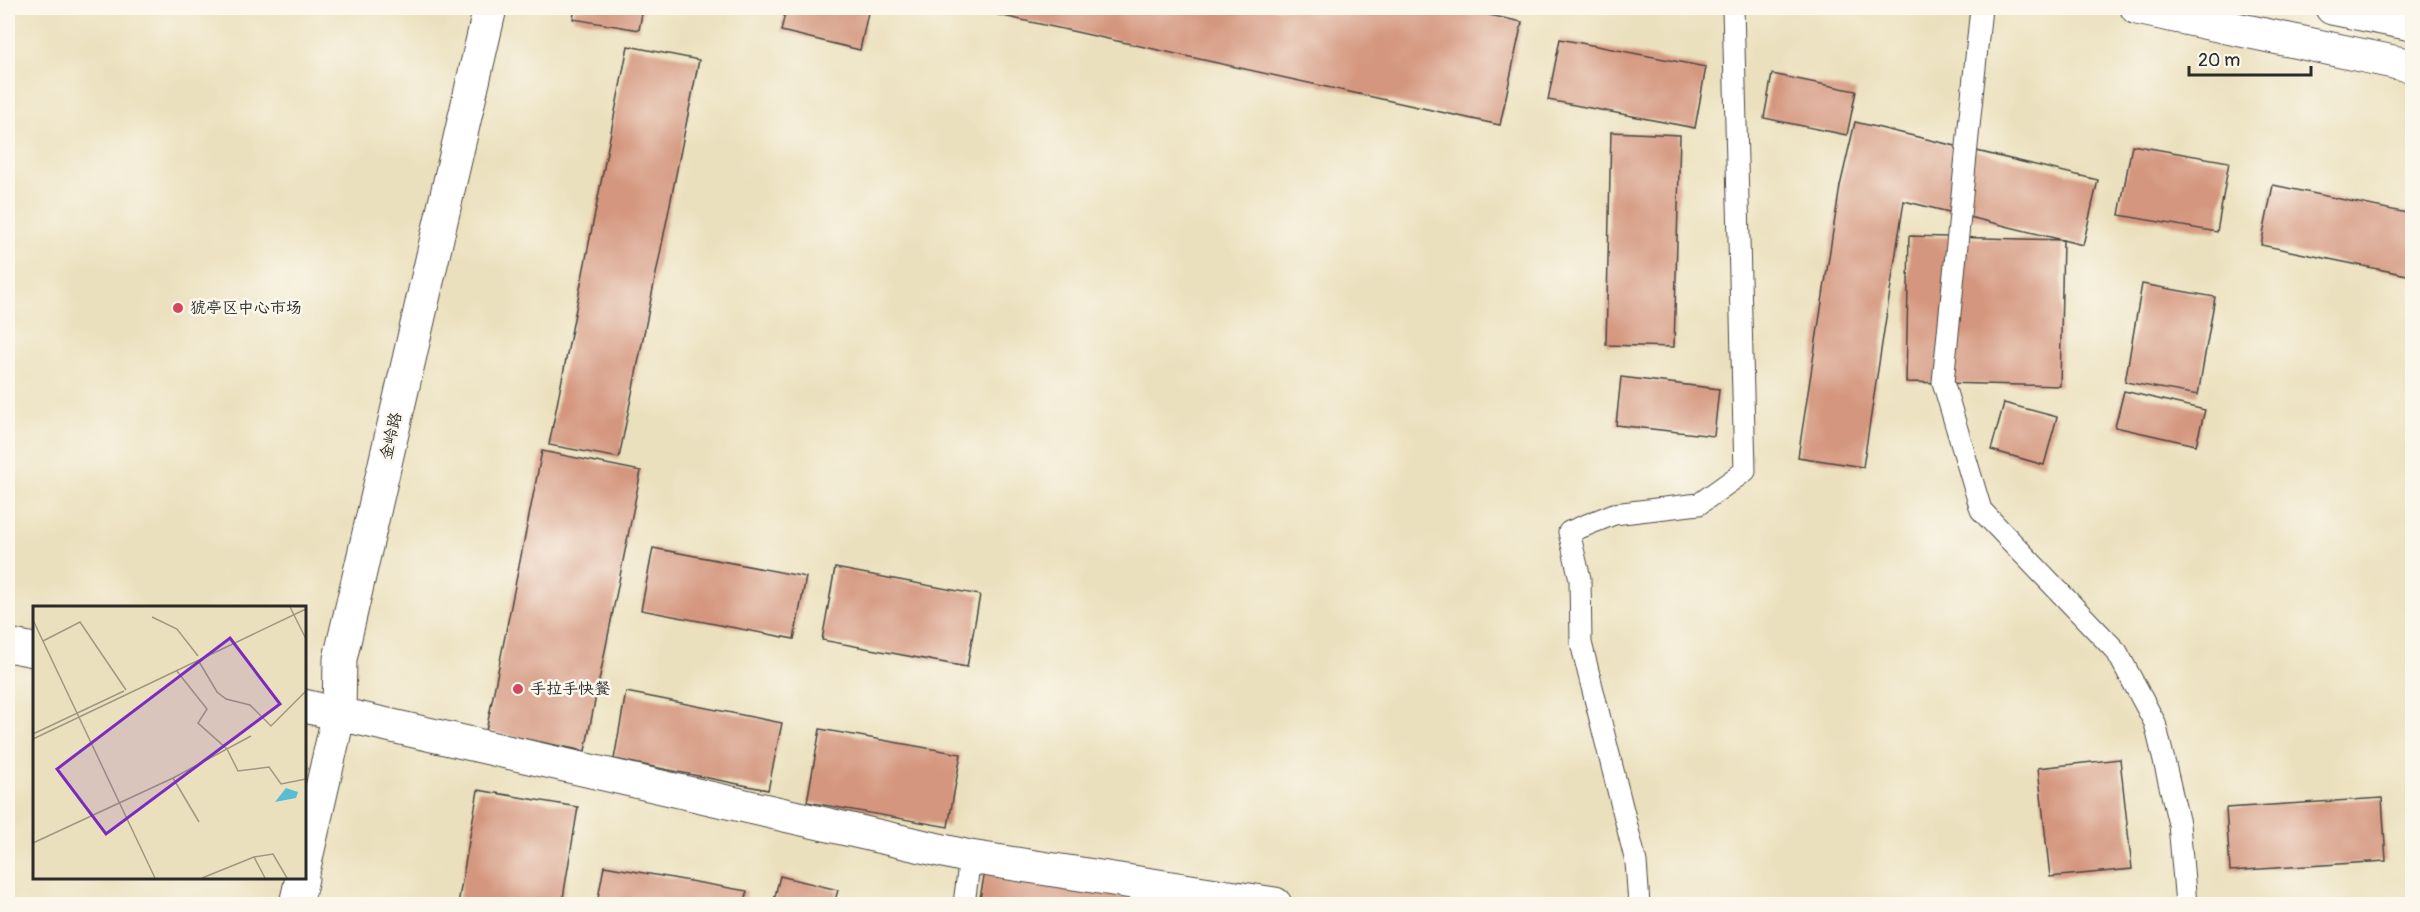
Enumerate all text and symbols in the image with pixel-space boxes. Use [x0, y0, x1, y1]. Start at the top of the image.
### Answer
scale bar [2189, 39, 2310, 77]
text: 20 m [2198, 49, 2240, 72]
place label: 猇亭区中心市场 [190, 298, 302, 318]
marker: 猇亭区中心市场 [171, 301, 185, 315]
street label: 金岭路 [376, 410, 406, 462]
inset map [33, 606, 306, 879]
place label: 手拉手快餐 [530, 679, 610, 699]
marker: 手拉手快餐 [511, 682, 525, 696]

